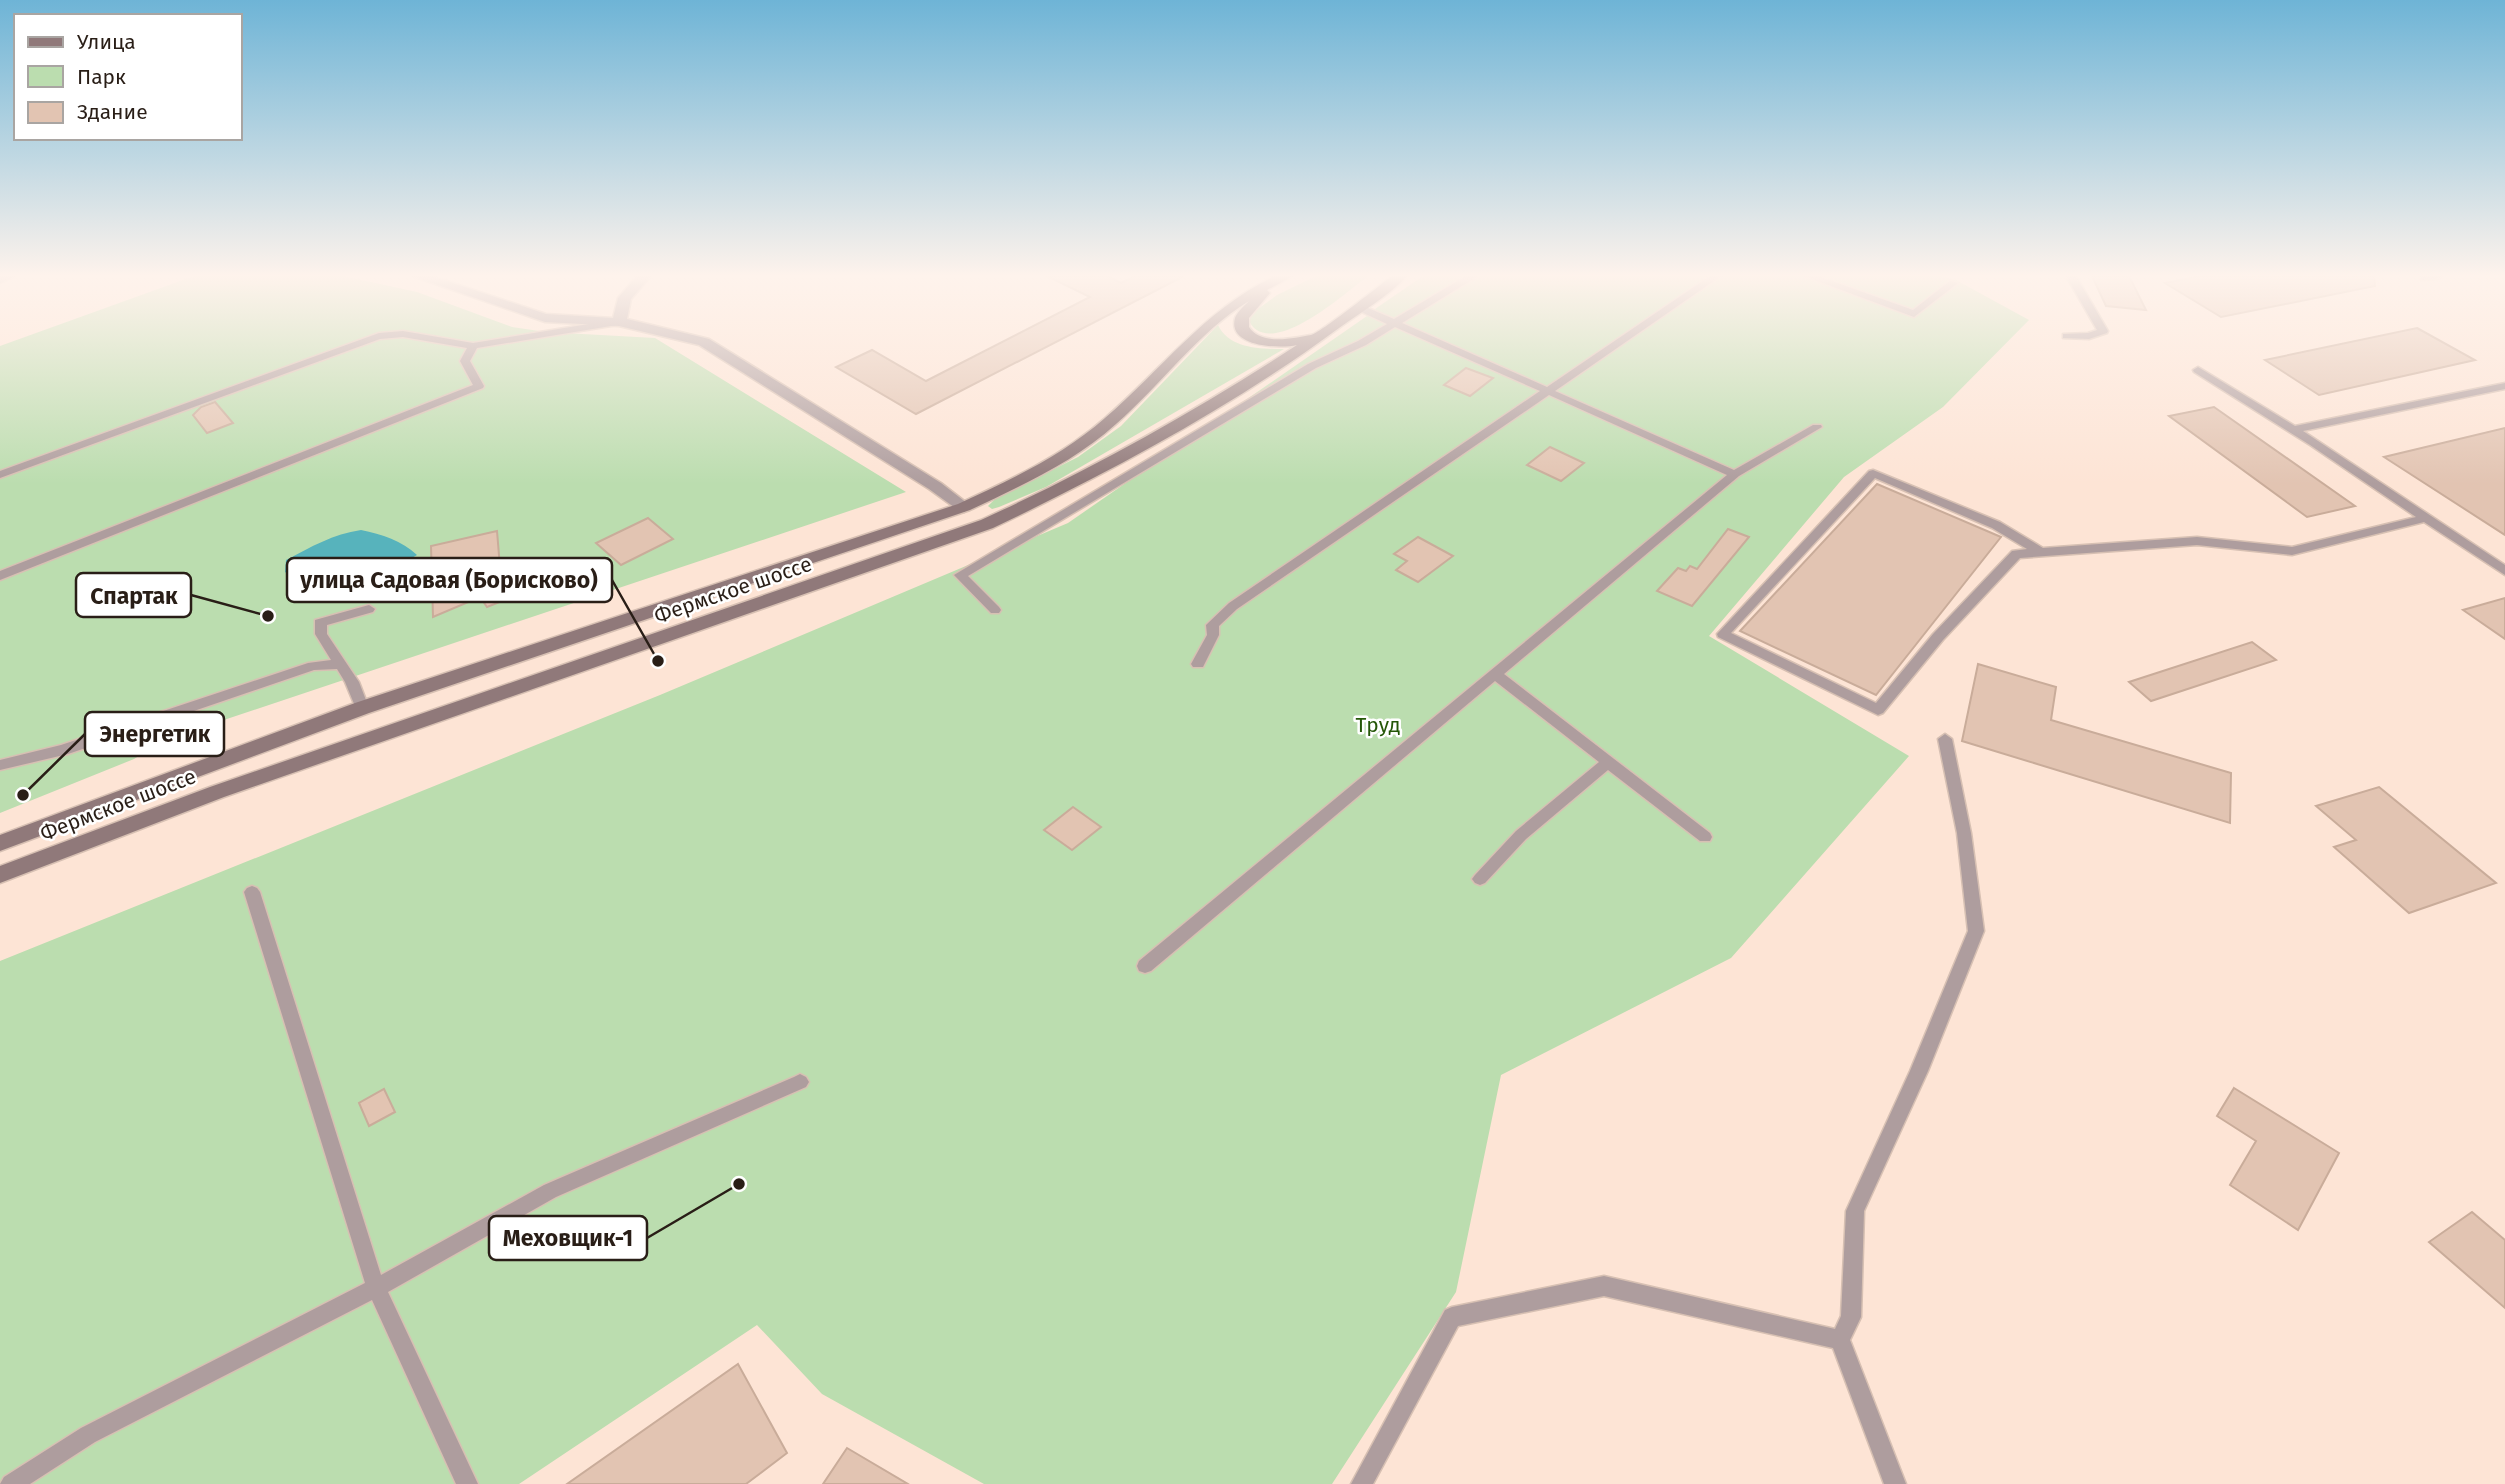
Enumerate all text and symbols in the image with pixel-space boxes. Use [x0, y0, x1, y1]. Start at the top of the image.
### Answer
legend [14, 14, 242, 140]
text: Улица [77, 29, 136, 55]
text: Парк [77, 64, 126, 90]
text: Здание [77, 99, 148, 125]
street label: Фермское шоссе [651, 551, 815, 629]
callout: улица Садовая (Борисково) [287, 558, 612, 602]
text: улица Садовая (Борисково) [299, 566, 598, 594]
callout: Спартак [76, 573, 191, 617]
text: Спартак [90, 582, 178, 610]
callout: Энергетик [85, 712, 224, 756]
park label: Труд [1355, 712, 1401, 738]
text: Энергетик [100, 720, 211, 748]
street label: Фермское шоссе [36, 763, 200, 847]
callout: Меховщик-1 [489, 1216, 647, 1260]
text: Меховщик-1 [503, 1224, 633, 1252]

